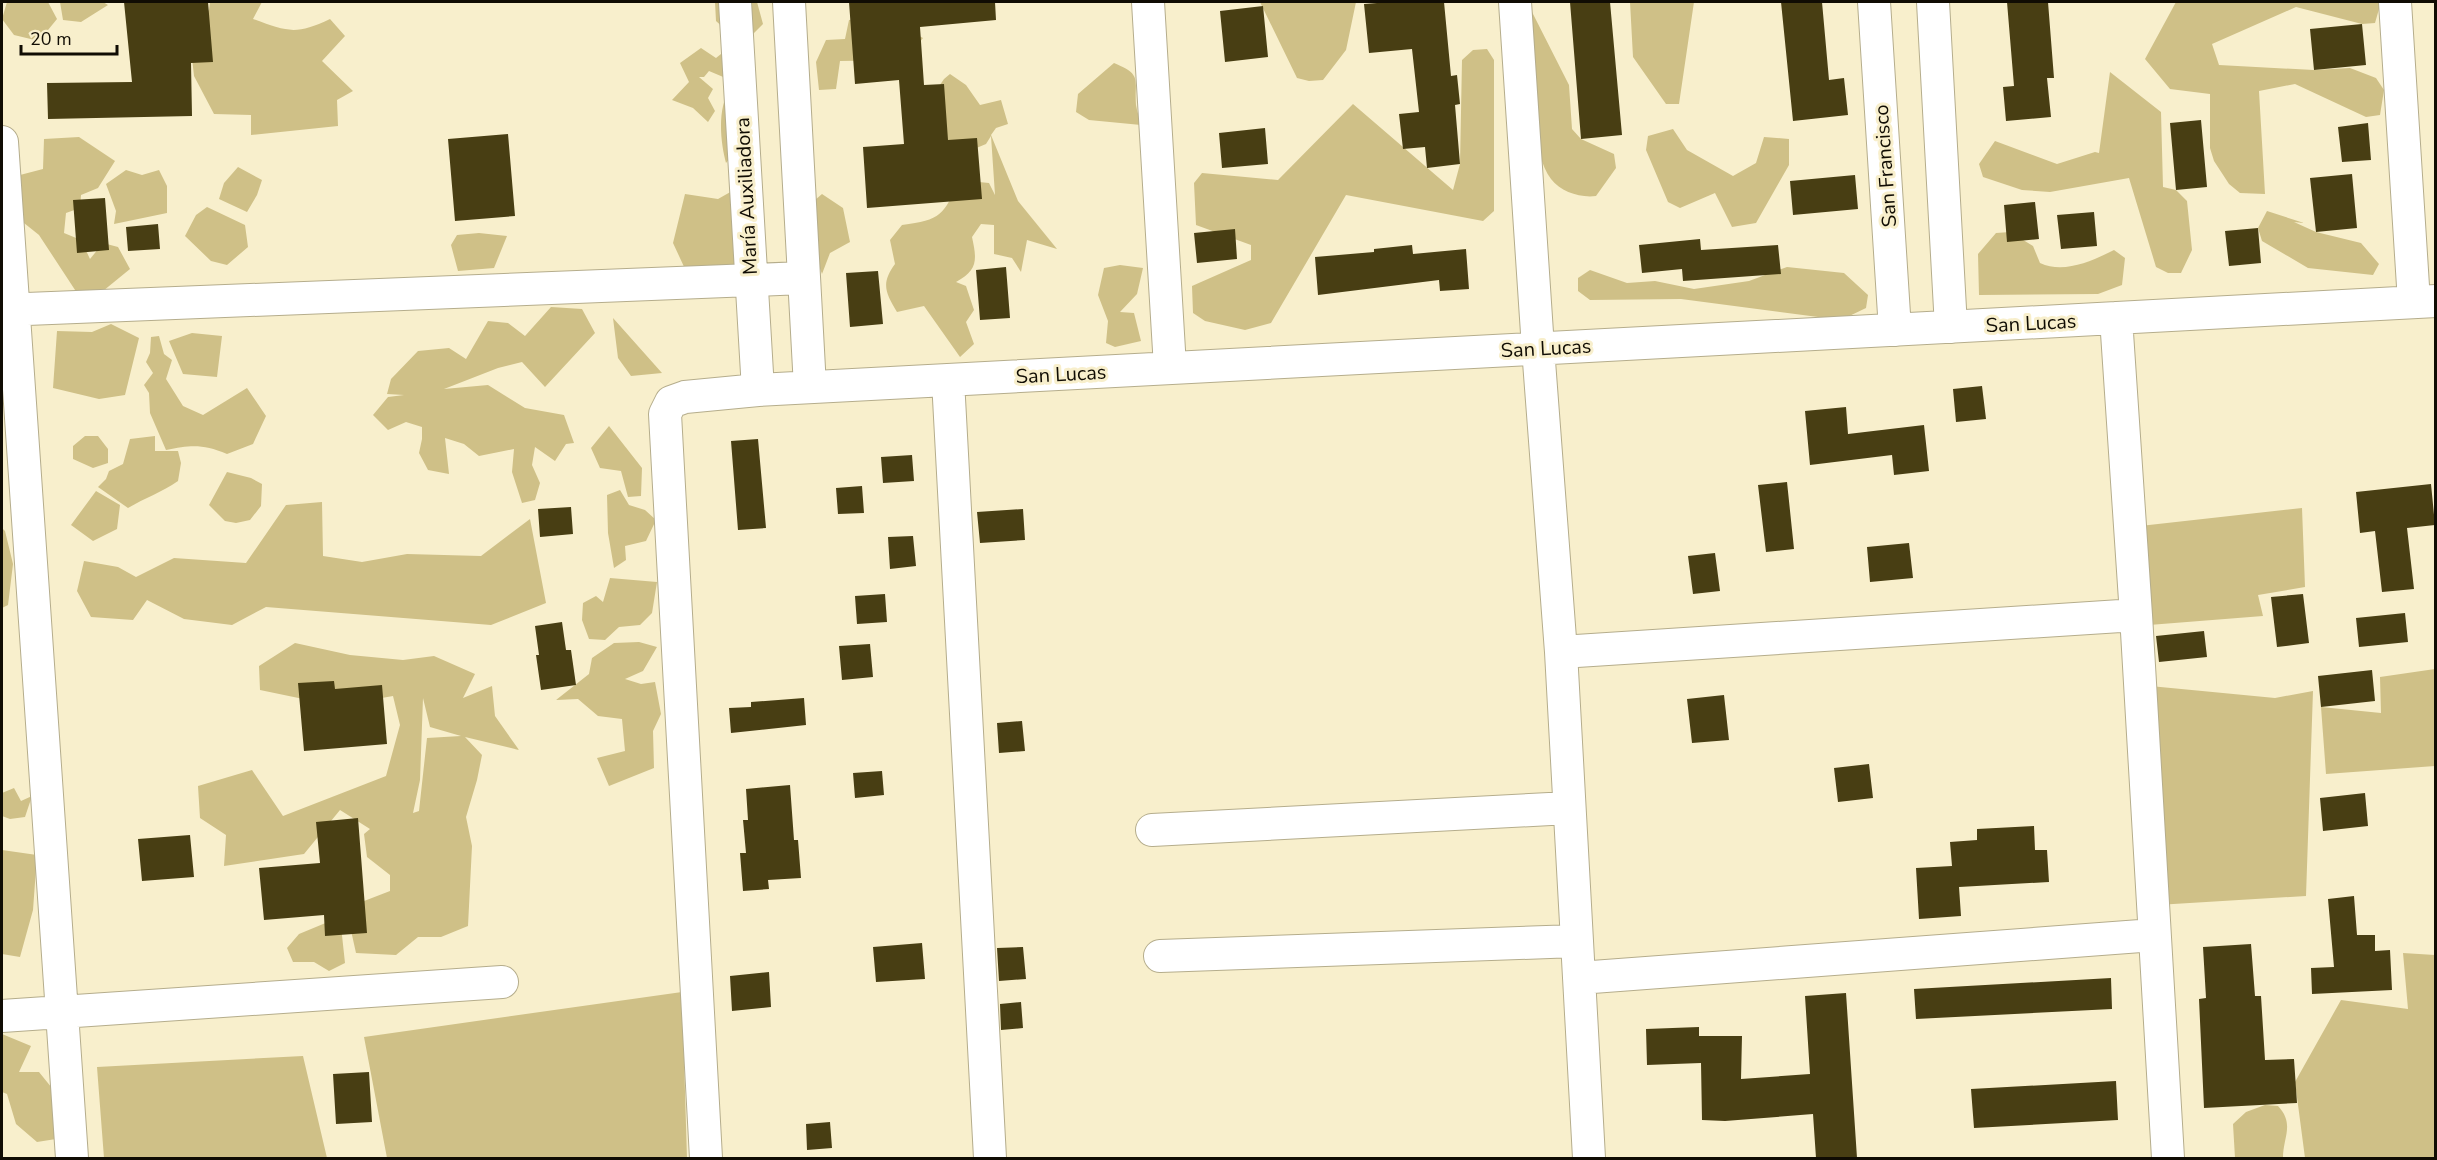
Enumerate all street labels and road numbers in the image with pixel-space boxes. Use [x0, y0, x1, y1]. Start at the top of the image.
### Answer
street label: San Francisco [1868, 104, 1903, 228]
street label: María Auxiliadora [729, 116, 764, 275]
street label: San Lucas [1985, 308, 2077, 339]
street label: San Lucas [1500, 333, 1592, 364]
street label: San Lucas [1015, 359, 1107, 390]

